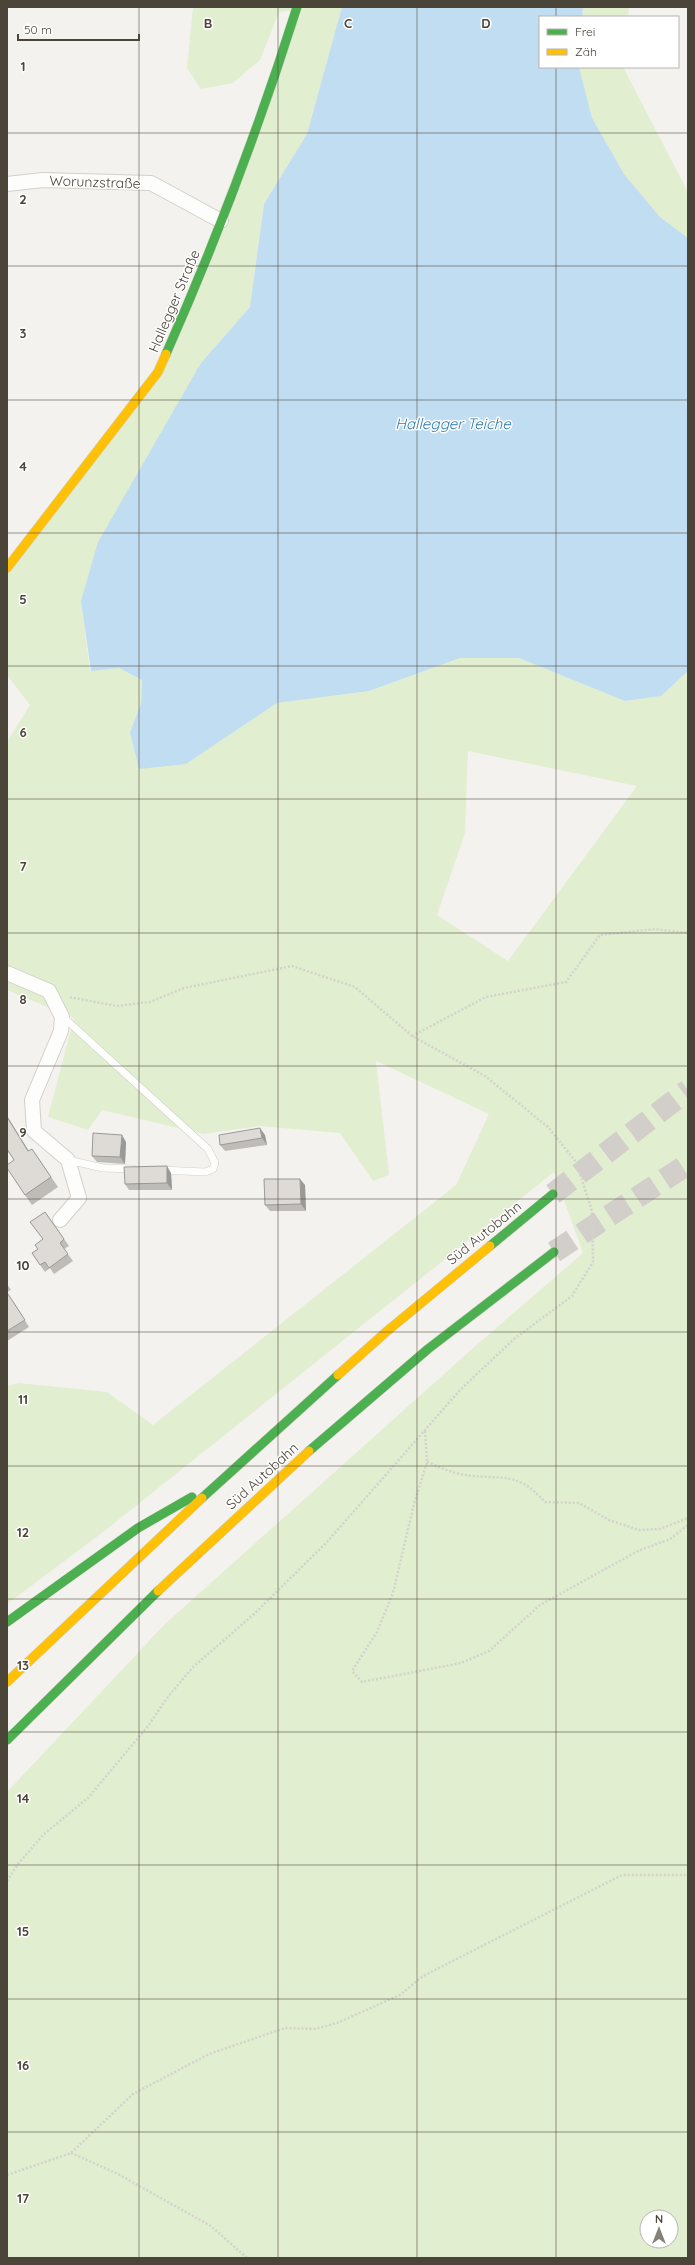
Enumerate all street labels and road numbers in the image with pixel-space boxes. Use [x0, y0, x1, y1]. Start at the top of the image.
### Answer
street label: Worunzstraße [49, 171, 141, 193]
street label: Hallegger Straße [144, 247, 204, 355]
street label: Süd Autobahn [443, 1197, 525, 1269]
street label: Süd Autobahn [222, 1439, 302, 1513]

